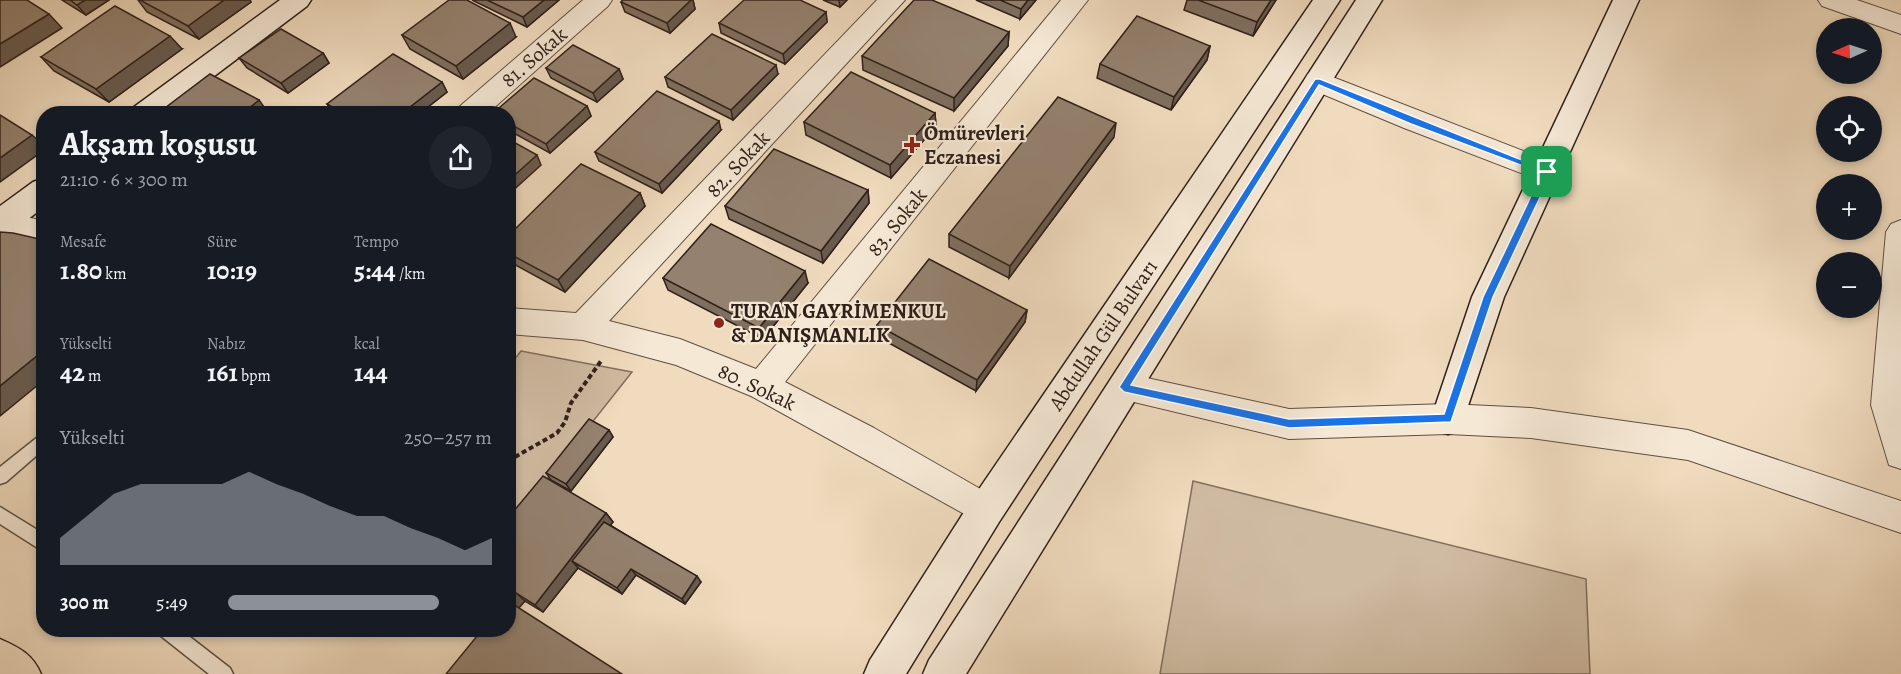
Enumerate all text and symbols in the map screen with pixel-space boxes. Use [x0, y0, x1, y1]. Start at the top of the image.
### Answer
north arrow [1816, 18, 1882, 84]
map controls [1816, 18, 1882, 318]
street label: 81. Sokak [495, 20, 573, 93]
button: locate [1816, 96, 1882, 162]
place label: Ömürevleri Eczanesi [924, 119, 1025, 171]
text: Akşam koşusu [60, 121, 257, 166]
street label: 82. Sokak [700, 124, 776, 203]
button: share [429, 126, 492, 189]
marker: Ömürevleri Eczanesi [905, 138, 919, 152]
pin [1521, 146, 1572, 197]
icon: arrive [1530, 155, 1563, 188]
text: 21:10 · 6 × 300 m [60, 166, 188, 193]
button: + [1816, 174, 1882, 240]
street label: 83. Sokak [861, 181, 934, 262]
text: Mesafe [60, 231, 106, 253]
text: Süre [207, 231, 237, 253]
text: Tempo [354, 231, 399, 253]
button: − [1816, 252, 1882, 318]
text: 1.80 [60, 253, 102, 288]
text: 10:19 [207, 253, 257, 288]
text: 5:44 [354, 253, 396, 288]
street label: Abdullah Gül Bulvarı [1041, 254, 1164, 417]
text: km [102, 263, 126, 285]
text: /km [396, 263, 425, 285]
place label: TURAN GAYRİMENKUL & DANIŞMANLIK [731, 297, 947, 349]
marker: TURAN GAYRİMENKUL & DANIŞMANLIK [712, 316, 726, 330]
text: Yükselti [60, 333, 112, 355]
text: Nabız [207, 333, 246, 355]
text: kcal [354, 333, 380, 355]
text: 42 [60, 355, 85, 390]
text: 161 [207, 355, 238, 390]
text: 144 [354, 355, 388, 390]
street label: 80. Sokak [713, 357, 801, 417]
text: m [85, 365, 101, 387]
text: bpm [238, 365, 271, 387]
text: Yükselti [60, 424, 125, 451]
text: 250–257 m [404, 424, 492, 451]
text: 300 m [60, 589, 109, 616]
text: 5:49 [156, 589, 188, 616]

